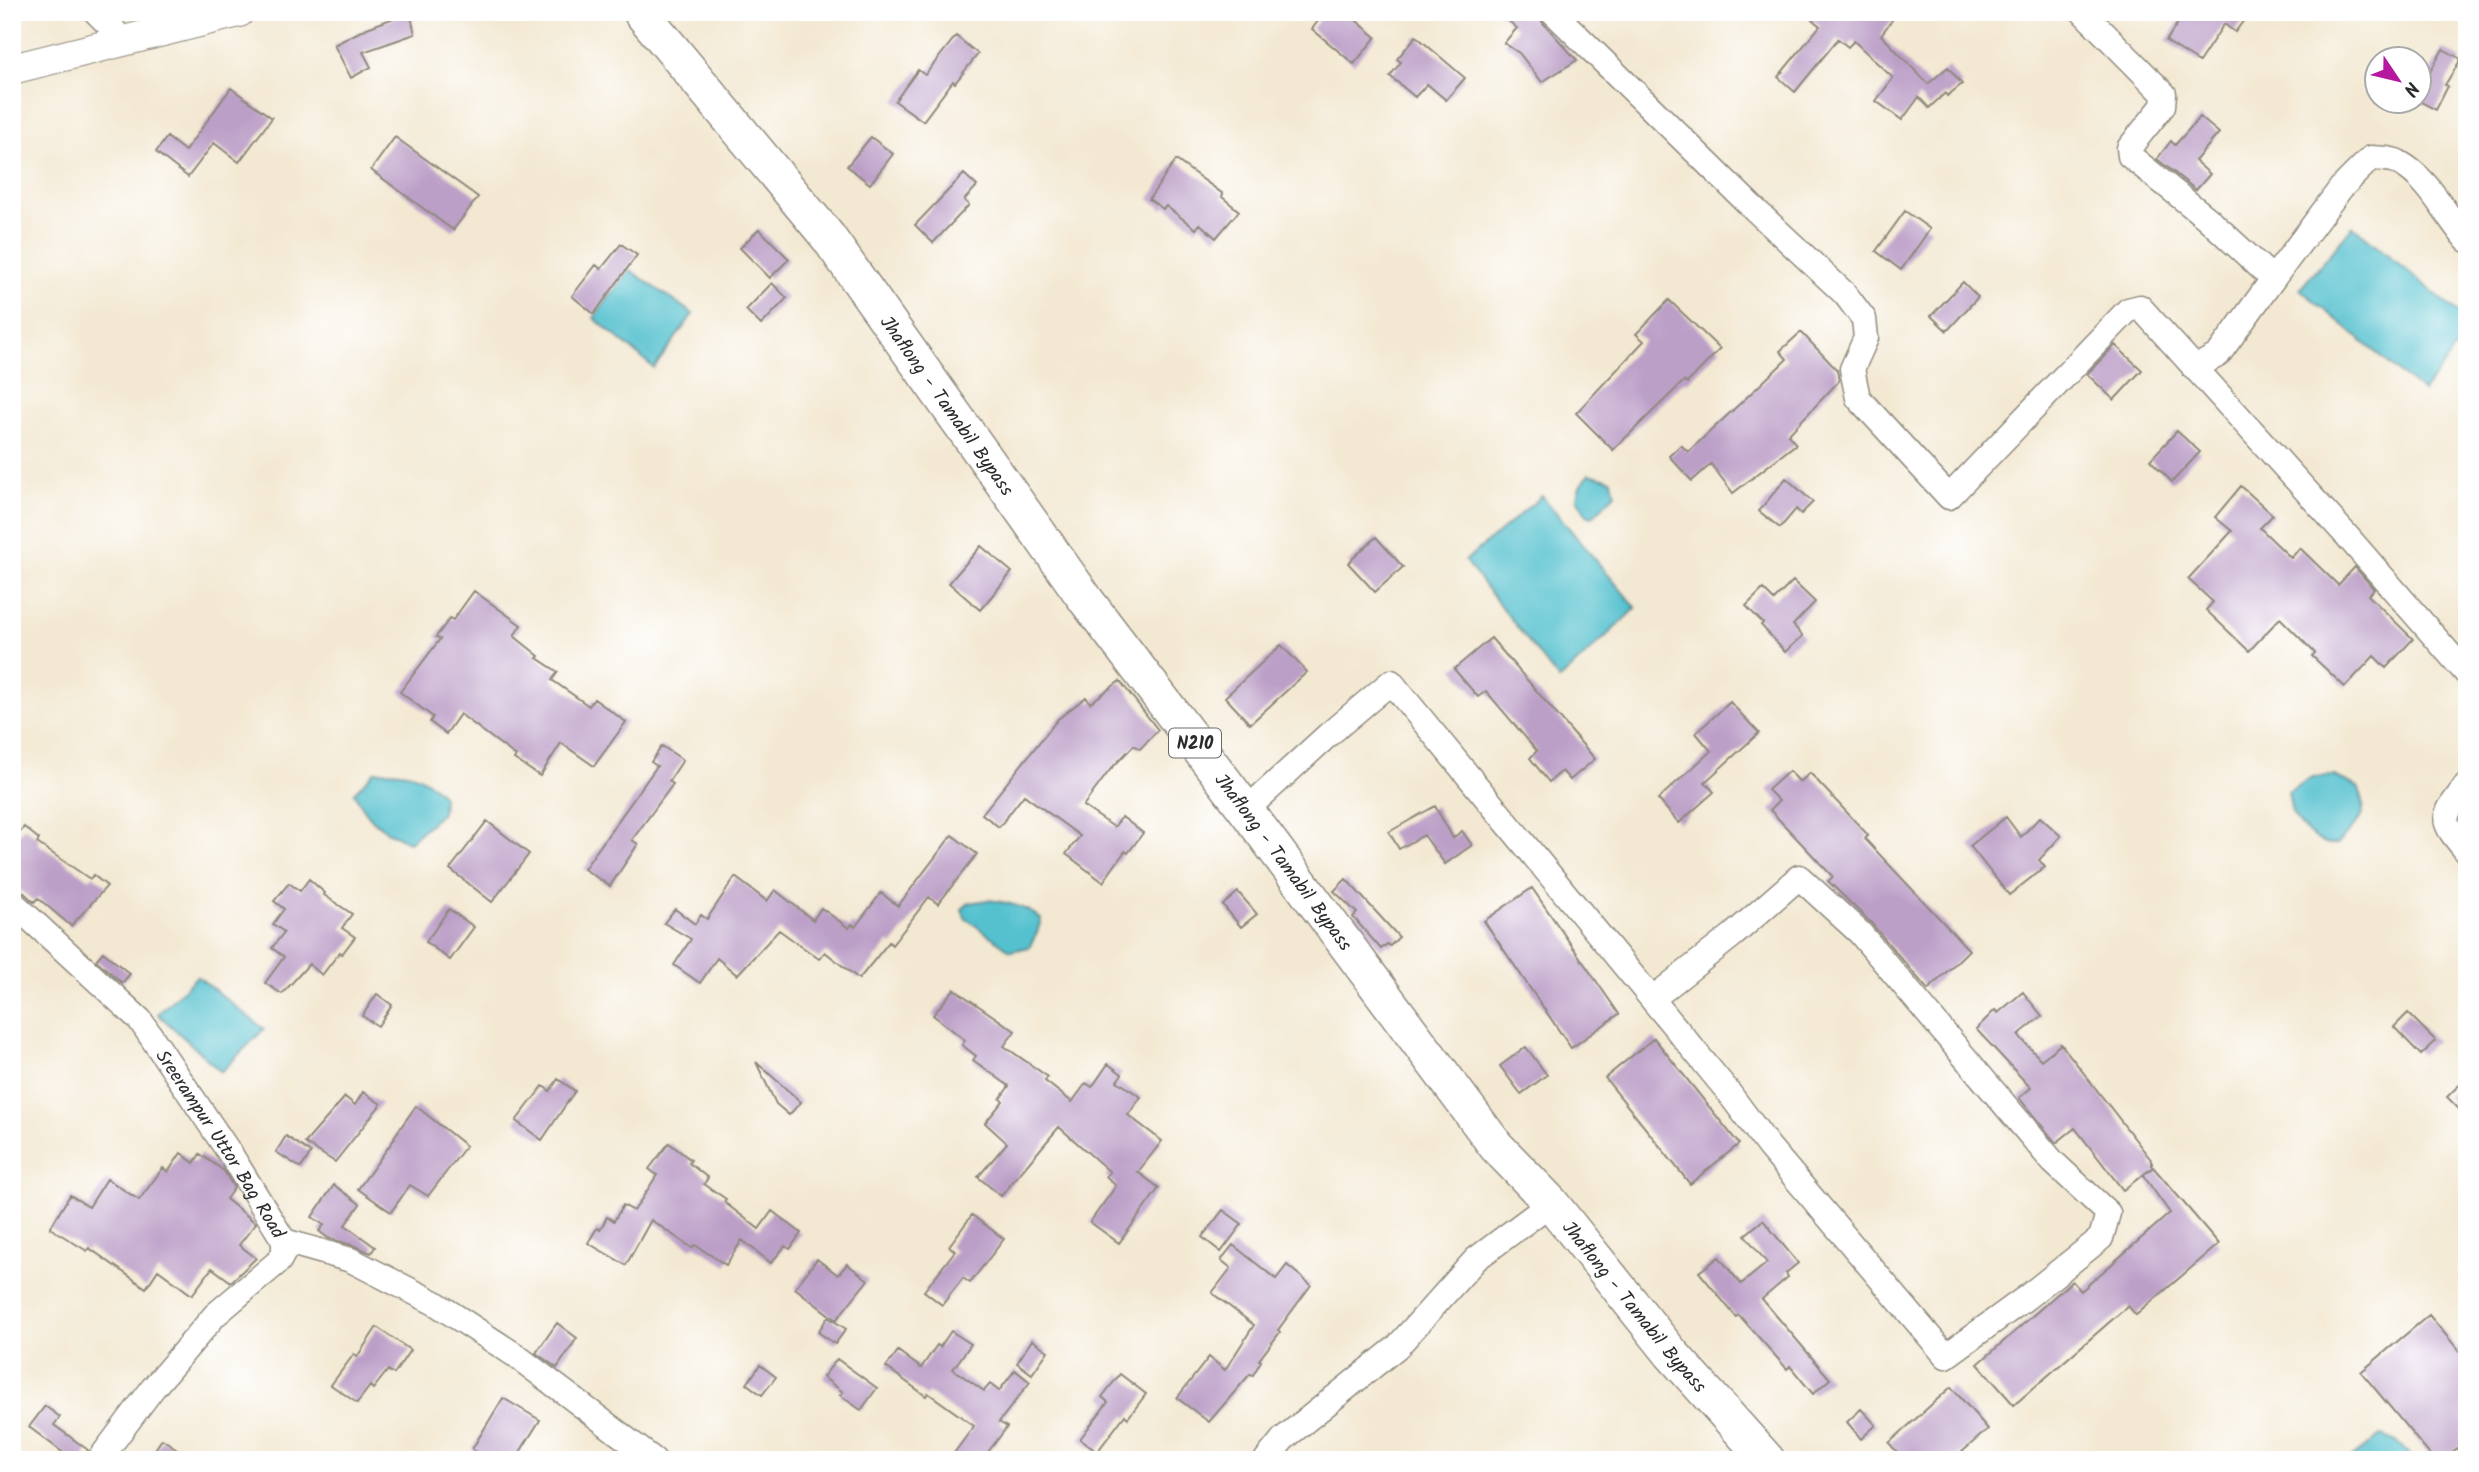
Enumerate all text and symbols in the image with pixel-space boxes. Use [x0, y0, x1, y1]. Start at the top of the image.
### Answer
north arrow [2364, 46, 2434, 116]
text: N [2395, 75, 2426, 102]
street label: Jhaflong - Tamabil Bypass [871, 310, 1021, 503]
road number: N210 [1169, 728, 1221, 758]
street label: Jhaflong - Tamabil Bypass [1206, 767, 1359, 958]
street label: Sreerampur Uttor Bag Road [147, 1044, 292, 1246]
street label: Jhaflong - Tamabil Bypass [1554, 1215, 1713, 1401]

